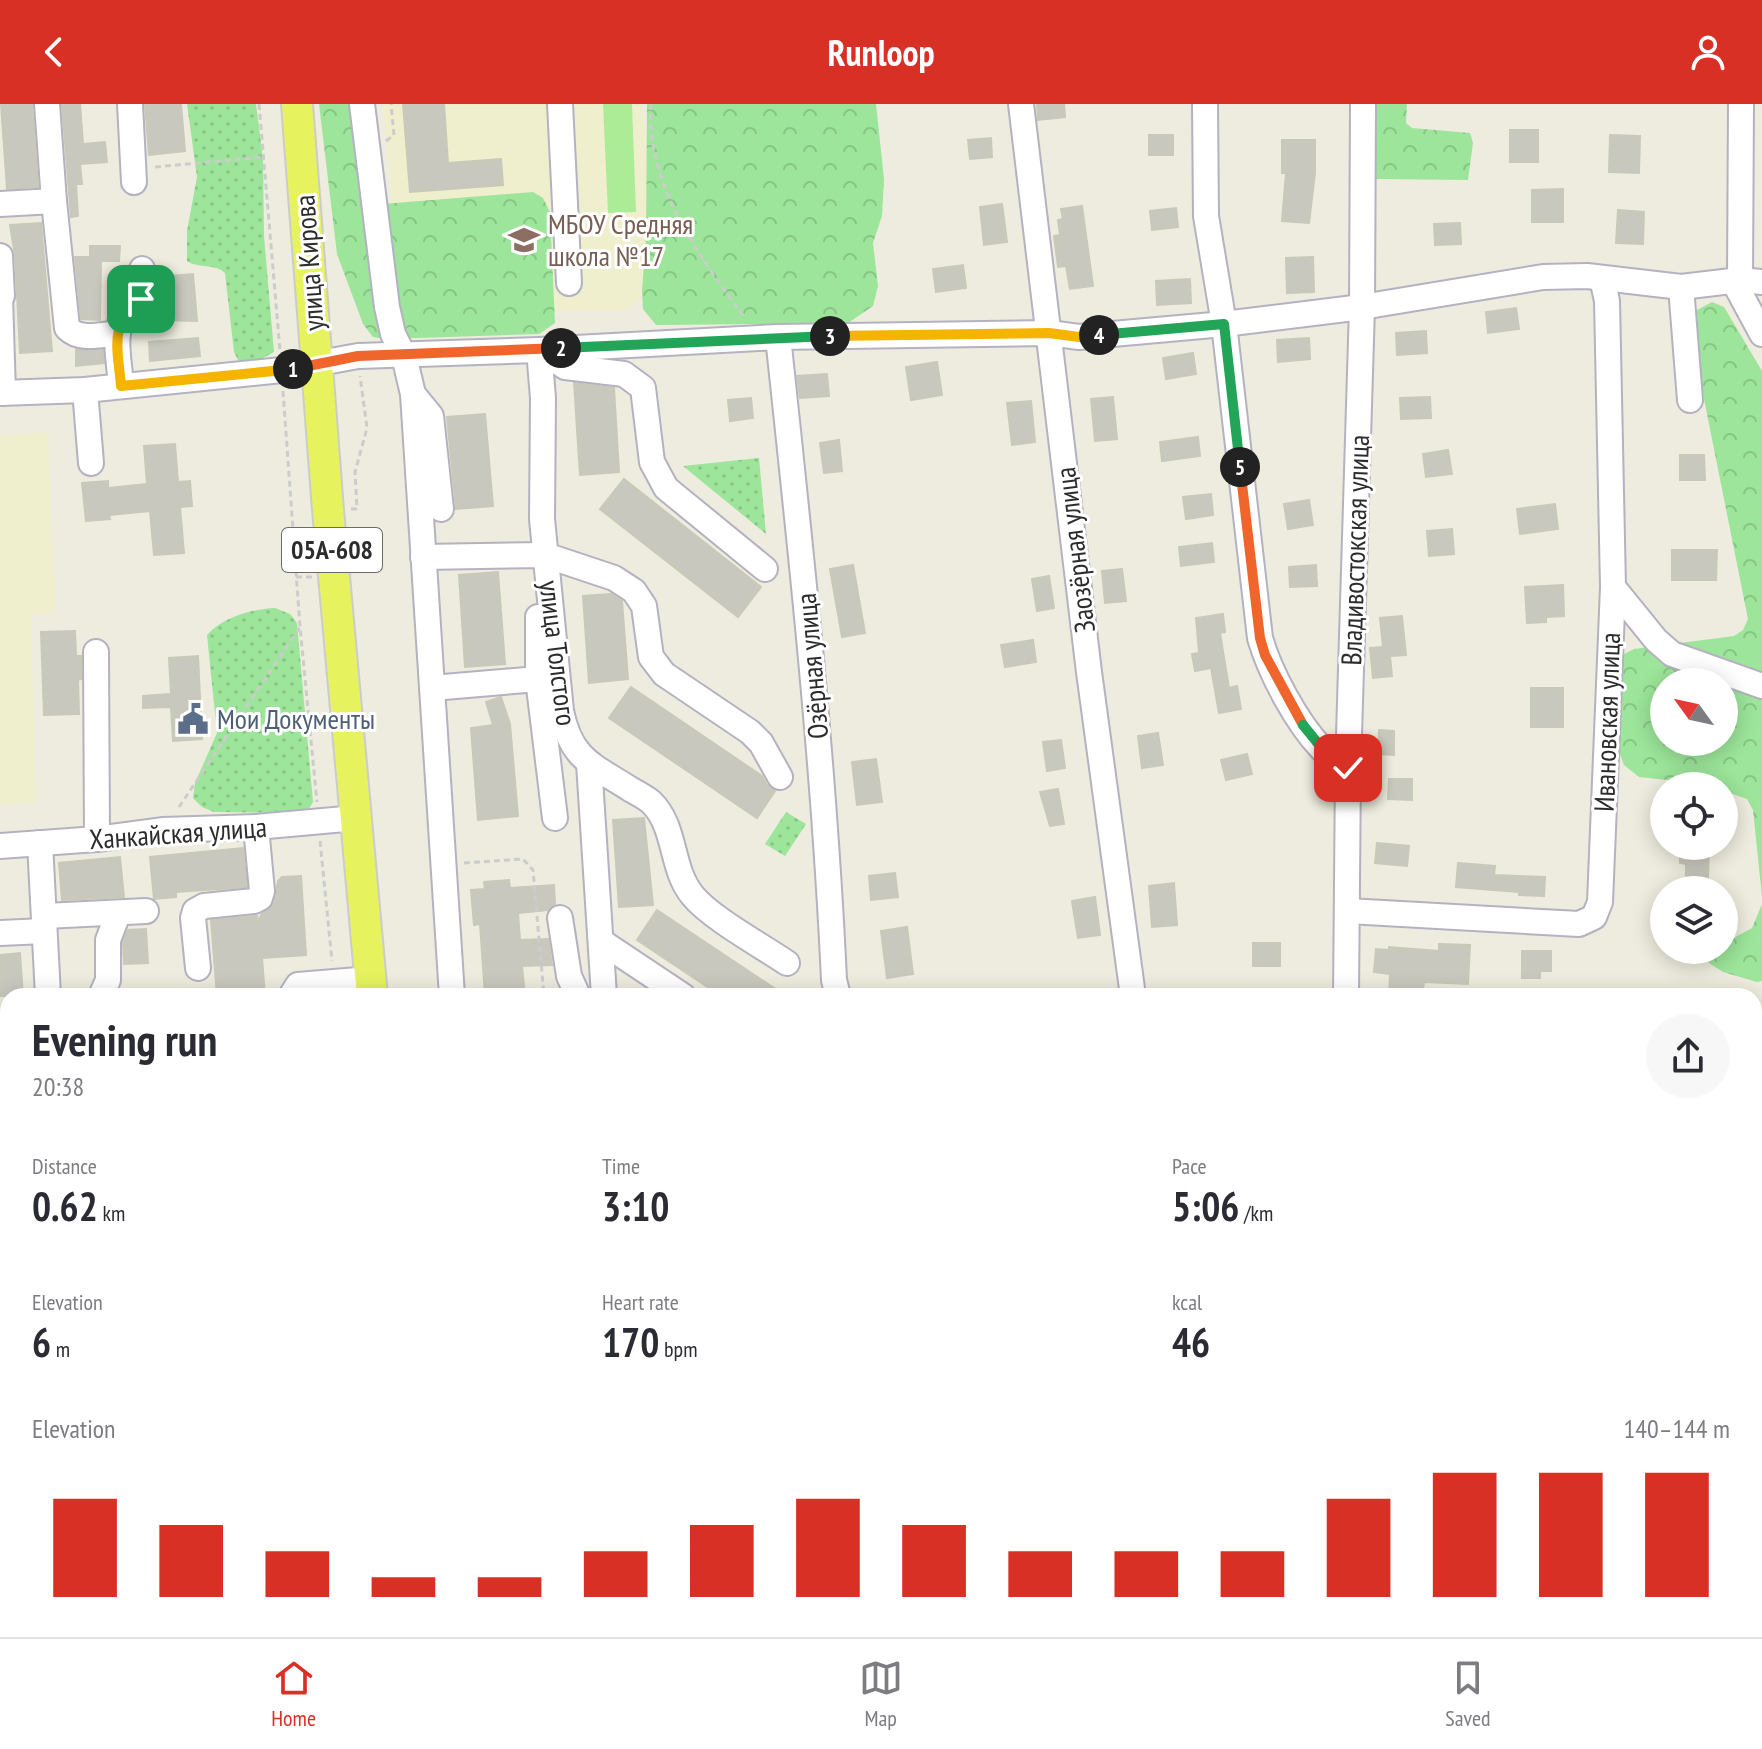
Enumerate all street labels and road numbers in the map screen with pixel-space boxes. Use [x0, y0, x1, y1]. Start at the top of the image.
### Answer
street label: улица Кирова [285, 194, 332, 332]
street label: Владивостокская улица [1332, 434, 1377, 666]
street label: Заозёрная улица [1046, 465, 1103, 635]
road number: 05А-608 [282, 528, 382, 572]
street label: улица Толстого [531, 578, 586, 728]
street label: Озёрная улица [787, 592, 836, 741]
street label: Ивановская улица [1585, 632, 1628, 812]
street label: Ханкайская улица [88, 808, 268, 857]

